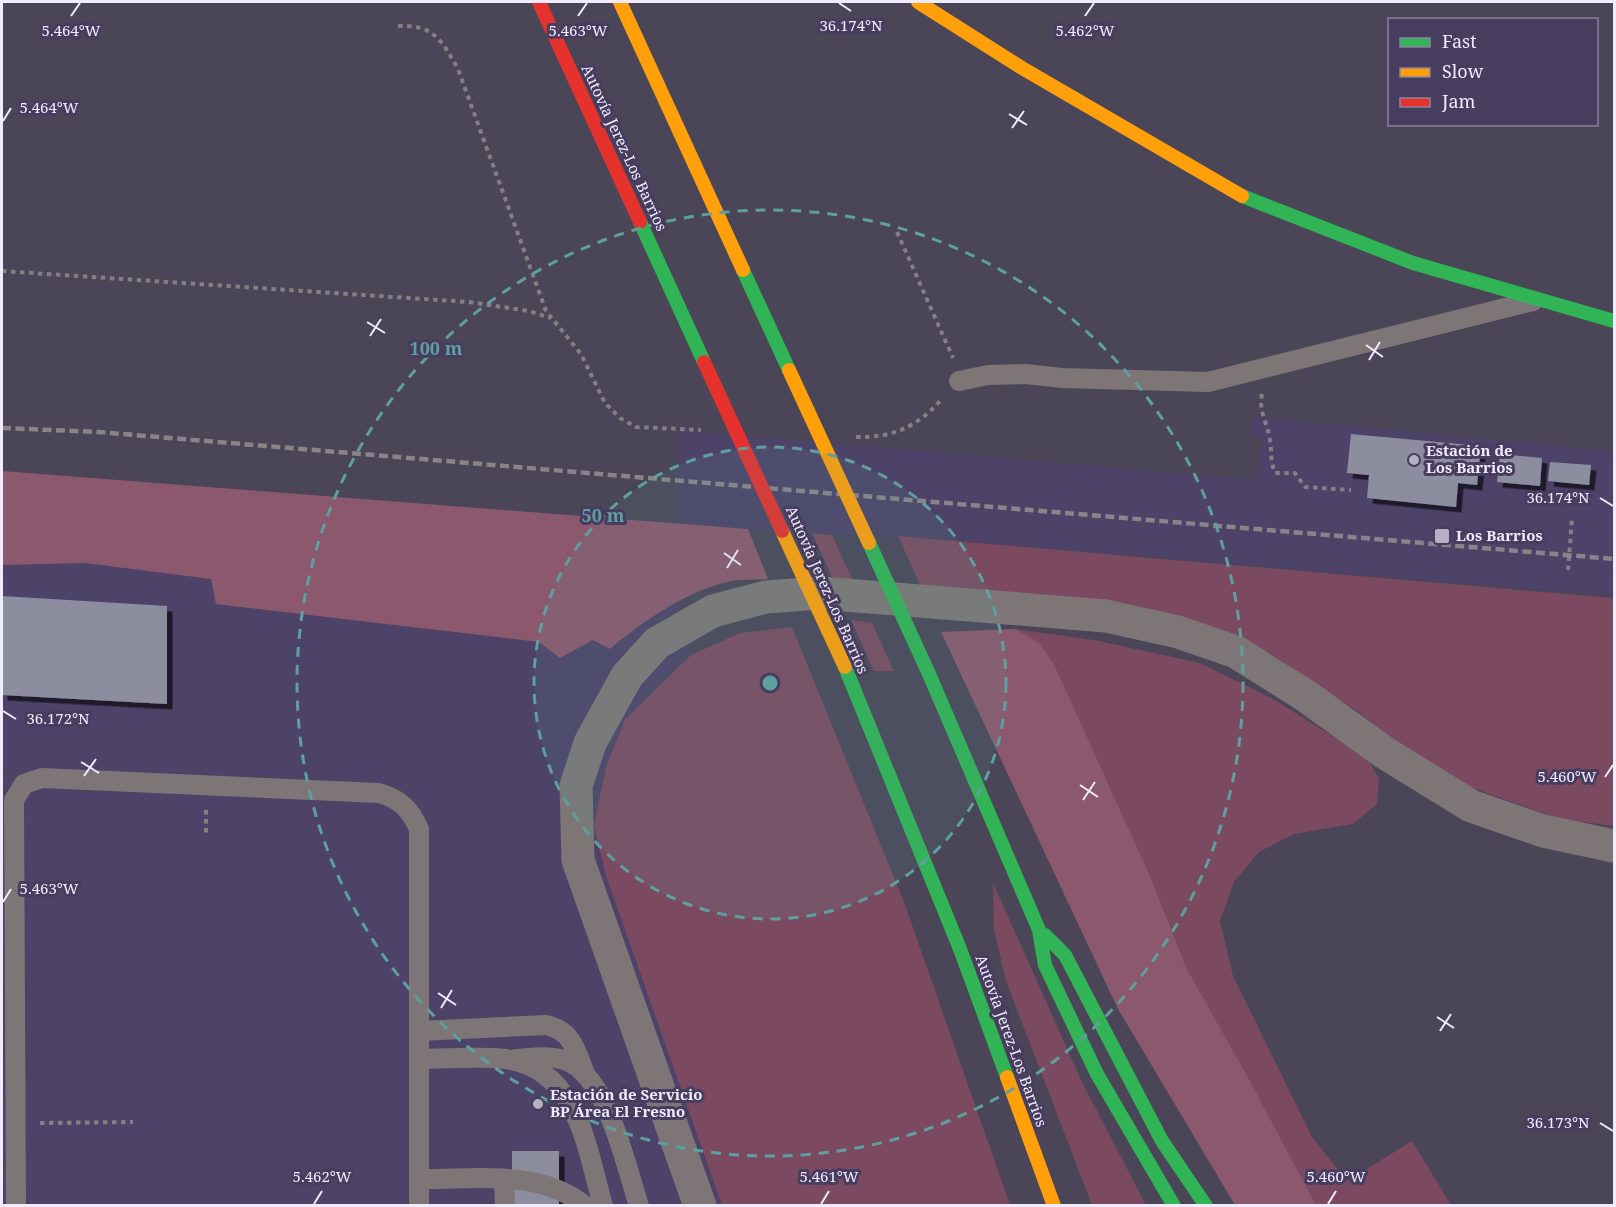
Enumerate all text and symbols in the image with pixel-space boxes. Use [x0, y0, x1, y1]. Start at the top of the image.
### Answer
text: 36.174°N [819, 15, 883, 35]
legend [1388, 18, 1598, 126]
text: 5.464°W [42, 20, 101, 40]
text: 5.463°W [549, 20, 608, 40]
text: 5.462°W [1056, 20, 1115, 40]
text: Fast [1442, 29, 1477, 53]
text: Slow [1442, 59, 1484, 83]
street label: Autovía Jerez-Los Barrios [577, 61, 672, 234]
text: Jam [1441, 89, 1476, 113]
text: 5.464°W [20, 97, 79, 117]
text: 100 m [410, 336, 463, 360]
place label: Estación de Los Barrios [1426, 440, 1513, 477]
marker: Estación de Los Barrios [1407, 453, 1421, 467]
text: 36.174°N [1526, 487, 1590, 507]
text: 50 m [582, 503, 625, 527]
street label: Autovía Jerez-Los Barrios [782, 503, 874, 677]
place label: Los Barrios [1456, 525, 1543, 545]
marker: Los Barrios [1433, 527, 1451, 545]
centre of rings [760, 673, 780, 693]
text: 36.172°N [26, 708, 90, 728]
text: 5.460°W [1538, 766, 1597, 786]
text: 5.463°W [20, 878, 79, 898]
street label: Autovía Jerez-Los Barrios [971, 952, 1052, 1130]
place label: Estación de Servicio BP Área El Fresno [550, 1084, 702, 1121]
marker: Estación de Servicio BP Área El Fresno [531, 1097, 545, 1111]
text: 36.173°N [1526, 1112, 1590, 1132]
text: 5.462°W [293, 1166, 352, 1186]
text: 5.461°W [800, 1166, 859, 1186]
text: 5.460°W [1307, 1166, 1366, 1186]

